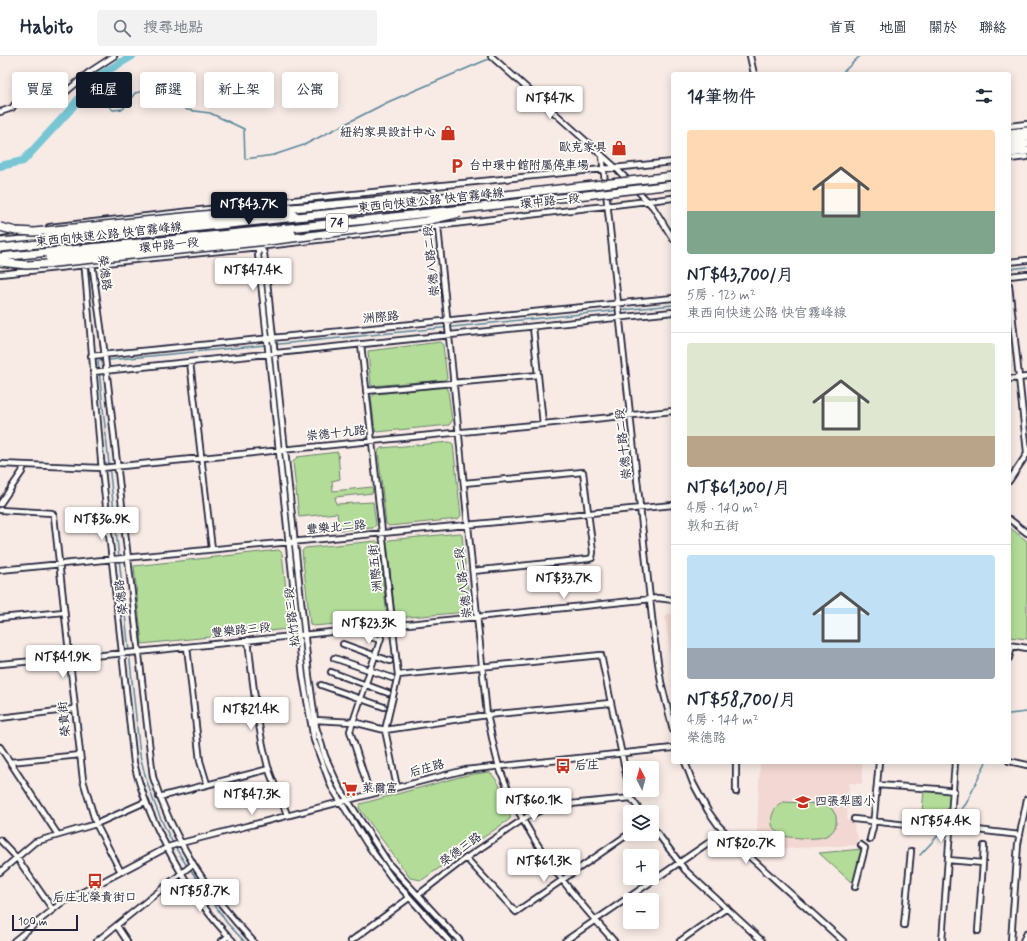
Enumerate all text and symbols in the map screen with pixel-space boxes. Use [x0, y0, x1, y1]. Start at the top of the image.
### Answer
search box [97, 10, 377, 46]
text: Habito [20, 15, 73, 40]
icon: search [111, 17, 133, 39]
text: 搜尋地點 [143, 18, 203, 38]
text: 首頁 [829, 19, 857, 37]
text: 地圖 [879, 19, 907, 37]
text: 關於 [929, 19, 957, 37]
text: 聯絡 [979, 19, 1007, 37]
chip: 買屋 [12, 72, 68, 108]
chip: 租屋 [76, 72, 132, 108]
chip: 篩選 [140, 72, 196, 108]
chip: 新上架 [204, 72, 274, 108]
chip: 公寓 [282, 72, 338, 108]
icon: filters [973, 85, 995, 107]
pin: NT$47K [517, 86, 583, 120]
text: 14筆物件 [687, 86, 756, 108]
text: NT$47K [526, 90, 574, 107]
shop icon: 紐約家具設計中心 [439, 124, 457, 142]
place label: 紐約家具設計中心 [340, 125, 436, 141]
shop icon: 歐克家具 [610, 139, 628, 157]
place label: 歐克家具 [559, 140, 607, 156]
icon: home [805, 156, 877, 228]
parking icon: 台中環中館附屬停車場 [448, 157, 466, 175]
place label: 台中環中館附屬停車場 [469, 158, 589, 174]
street label: 東西向快速公路 快官霧峰線 [357, 185, 505, 217]
street label: 環中路一段 [519, 191, 581, 213]
pin: NT$43.7K [208, 192, 290, 226]
text: NT$43.7K [220, 196, 278, 213]
road number: 74 [326, 214, 348, 232]
street label: 東西向快速公路 快官霧峰線 [35, 219, 183, 251]
street label: 崇德八路二段 [420, 224, 444, 298]
street label: 環中路一段 [138, 235, 200, 257]
street label: 榮德路 [94, 254, 114, 292]
pin: NT$47.4K [212, 258, 294, 292]
text: NT$47.4K [224, 262, 282, 279]
text: NT$43,700/月 [687, 264, 794, 286]
text: 5房 · 123 m² [687, 287, 755, 304]
text: 東西向快速公路 快官霧峰線 [687, 305, 847, 322]
street label: 洲際路 [362, 308, 400, 328]
icon: home [805, 369, 877, 441]
street label: 崇德十路二段 [612, 407, 636, 481]
street label: 崇德十九路 [305, 423, 367, 445]
text: NT$61,300/月 [687, 477, 790, 499]
text: 4房 · 140 m² [687, 500, 759, 517]
pin: NT$36.9K [61, 507, 143, 541]
text: NT$36.9K [74, 511, 130, 528]
street label: 豐樂北二路 [305, 517, 367, 539]
text: 敦和五街 [687, 518, 739, 535]
street label: 洲際五街 [366, 543, 386, 593]
street label: 崇德八路二段 [452, 546, 476, 620]
pin: NT$33.7K [523, 566, 605, 600]
text: NT$33.7K [536, 570, 592, 587]
street label: 榮德路 [112, 578, 132, 616]
icon: home [805, 581, 877, 653]
street label: 松竹路三段 [282, 586, 304, 648]
pin: NT$23.3K [328, 611, 410, 645]
text: NT$23.3K [342, 615, 396, 632]
street label: 豐樂路三段 [210, 620, 272, 642]
pin: NT$41.9K [22, 645, 104, 679]
text: NT$41.9K [35, 649, 91, 666]
text: NT$58,700/月 [687, 689, 796, 711]
pin: NT$21.4K [210, 697, 292, 731]
street label: 榮貴街 [55, 700, 75, 738]
text: NT$21.4K [223, 701, 279, 718]
text: 4房 · 144 m² [687, 712, 759, 729]
text: 榮德路 [687, 730, 726, 747]
street label: 后庄路 [408, 757, 446, 781]
bus stop icon: 后庄 [554, 757, 572, 775]
place label: 后庄 [575, 758, 599, 774]
north arrow [623, 761, 659, 797]
map controls [623, 761, 659, 929]
supermarket icon: 萊爾富 [341, 780, 359, 798]
place label: 萊爾富 [362, 781, 398, 797]
pin: NT$47.3K [211, 782, 293, 816]
text: NT$47.3K [223, 786, 281, 803]
pin: NT$60.1K [493, 788, 575, 822]
text: NT$60.1K [506, 792, 562, 809]
school or university icon: 四張犁國小 [794, 793, 812, 811]
place label: 四張犁國小 [815, 794, 875, 810]
button: layers [623, 805, 659, 841]
pin: NT$54.4K [900, 809, 982, 843]
text: NT$54.4K [911, 813, 971, 830]
street label: 榮德三路 [437, 829, 485, 871]
pin: NT$20.7K [705, 831, 787, 865]
text: NT$20.7K [717, 835, 775, 852]
pin: NT$61.3K [503, 849, 585, 883]
button: + [623, 849, 659, 885]
text: NT$61.3K [516, 853, 572, 870]
bus stop icon: 后庄北榮貴街口 [86, 872, 104, 890]
pin: NT$58.7K [159, 879, 241, 913]
text: NT$58.7K [170, 883, 230, 900]
place label: 后庄北榮貴街口 [53, 890, 137, 906]
button: − [623, 893, 659, 929]
scale bar [12, 913, 78, 932]
text: 100 m [18, 915, 48, 929]

